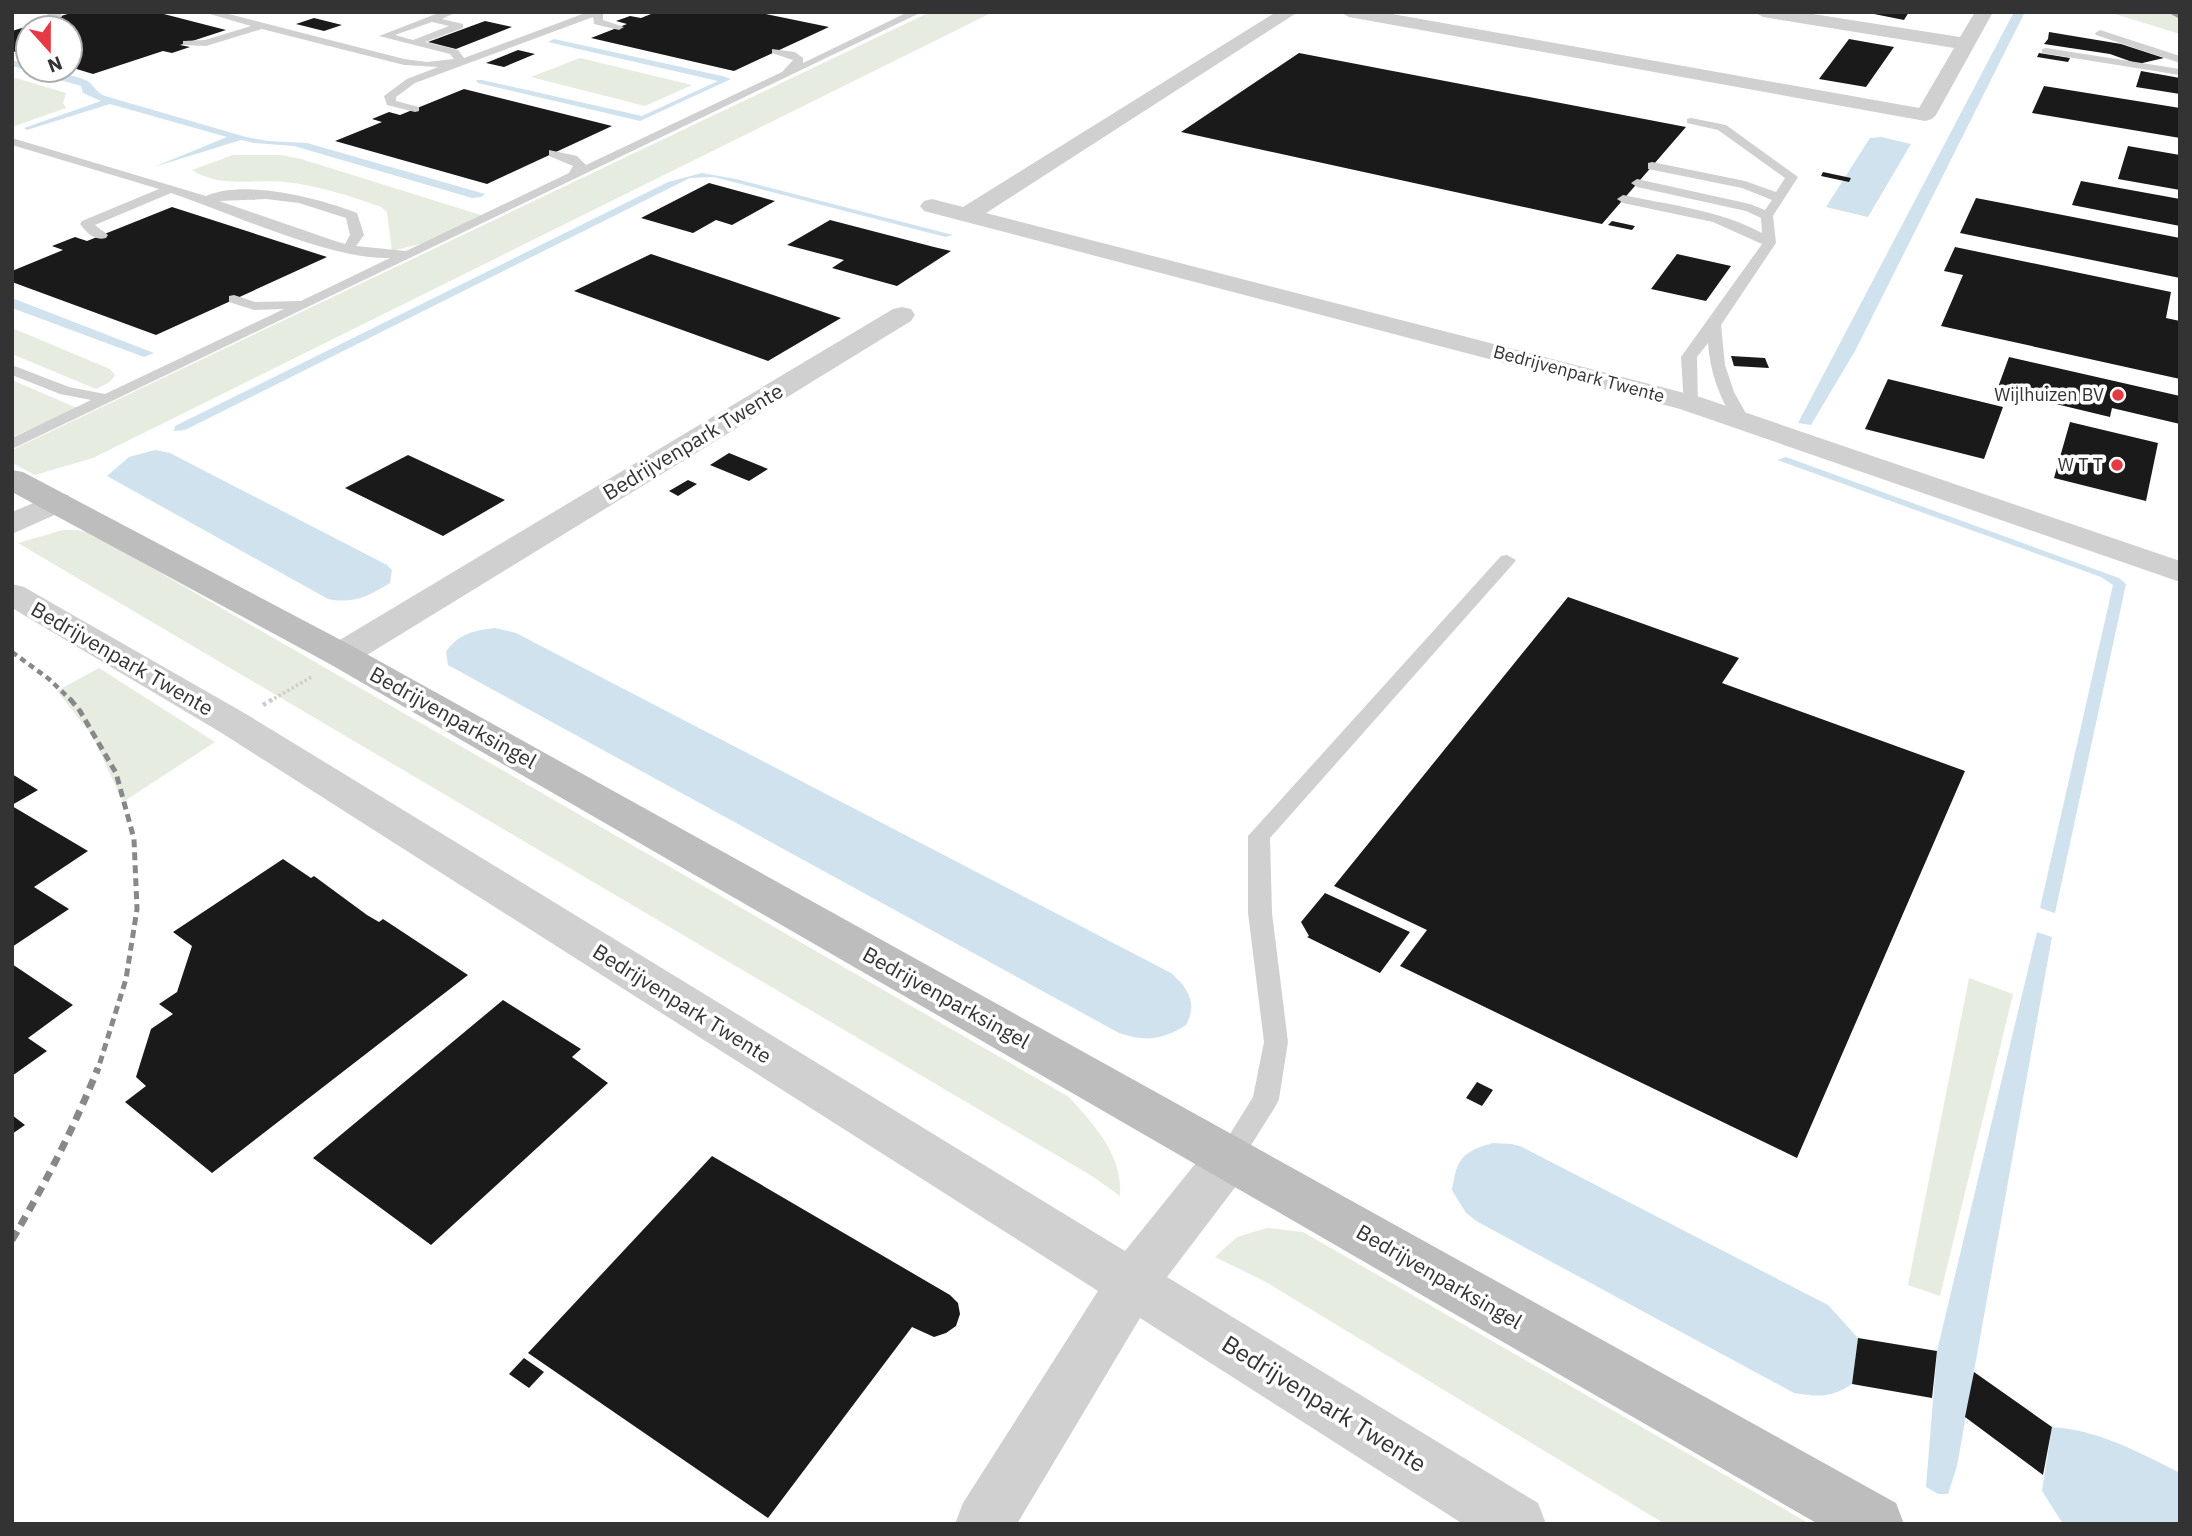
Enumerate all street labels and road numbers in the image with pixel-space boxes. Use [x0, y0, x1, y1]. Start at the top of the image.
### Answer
street label: Bedrijvenpark Twente [1491, 340, 1667, 407]
street label: Bedrijvenpark Twente [597, 376, 788, 506]
street label: Bedrijvenpark Twente [26, 595, 219, 722]
street label: Bedrijvenparksingel [365, 660, 542, 775]
street label: Bedrijvenpark Twente [588, 937, 777, 1070]
street label: Bedrijvenparksingel [858, 940, 1035, 1055]
street label: Bedrijvenparksingel [1352, 1217, 1528, 1335]
street label: Bedrijvenpark Twente [1216, 1327, 1433, 1479]

